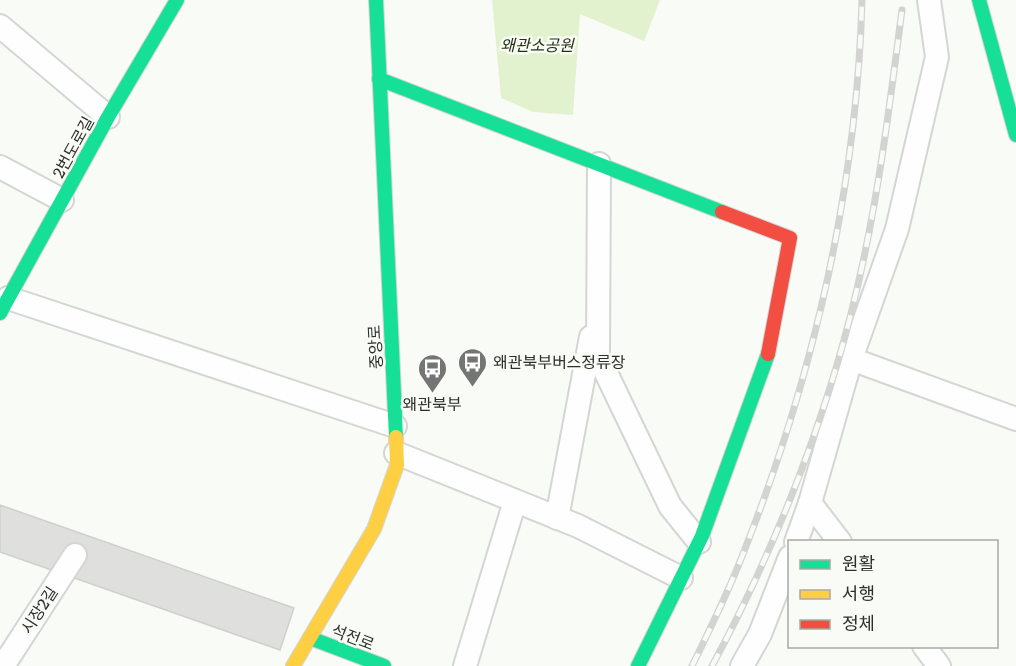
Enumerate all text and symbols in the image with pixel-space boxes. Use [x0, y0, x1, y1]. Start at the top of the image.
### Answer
park label: 왜관소공원 [500, 32, 575, 56]
street label: 2번도로길 [45, 111, 99, 182]
street label: 중앙로 [361, 324, 387, 370]
bus stop icon: 왜관북부버스정류장 [456, 346, 488, 388]
place label: 왜관북부버스정류장 [493, 349, 626, 373]
bus stop icon: 왜관북부 [416, 352, 448, 394]
place label: 왜관북부 [403, 391, 462, 415]
legend [788, 540, 998, 648]
text: 원활 [842, 549, 875, 576]
text: 서행 [842, 579, 875, 606]
street label: 시장2길 [14, 581, 62, 638]
text: 정체 [842, 609, 875, 636]
street label: 석전로 [328, 617, 379, 655]

